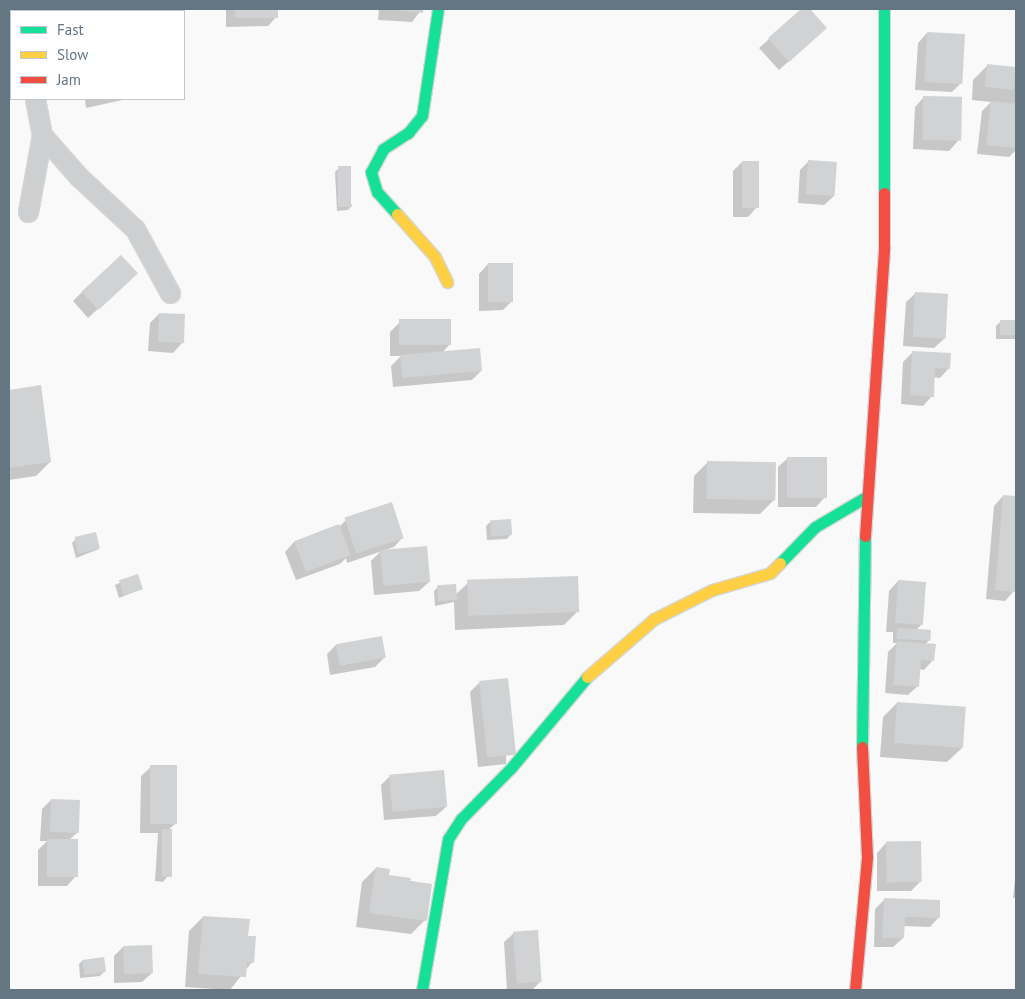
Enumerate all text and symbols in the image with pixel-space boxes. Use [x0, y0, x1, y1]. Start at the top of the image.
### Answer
legend [10, 10, 185, 100]
text: Fast [57, 20, 84, 39]
text: Slow [57, 45, 88, 64]
text: Jam [57, 70, 81, 89]

